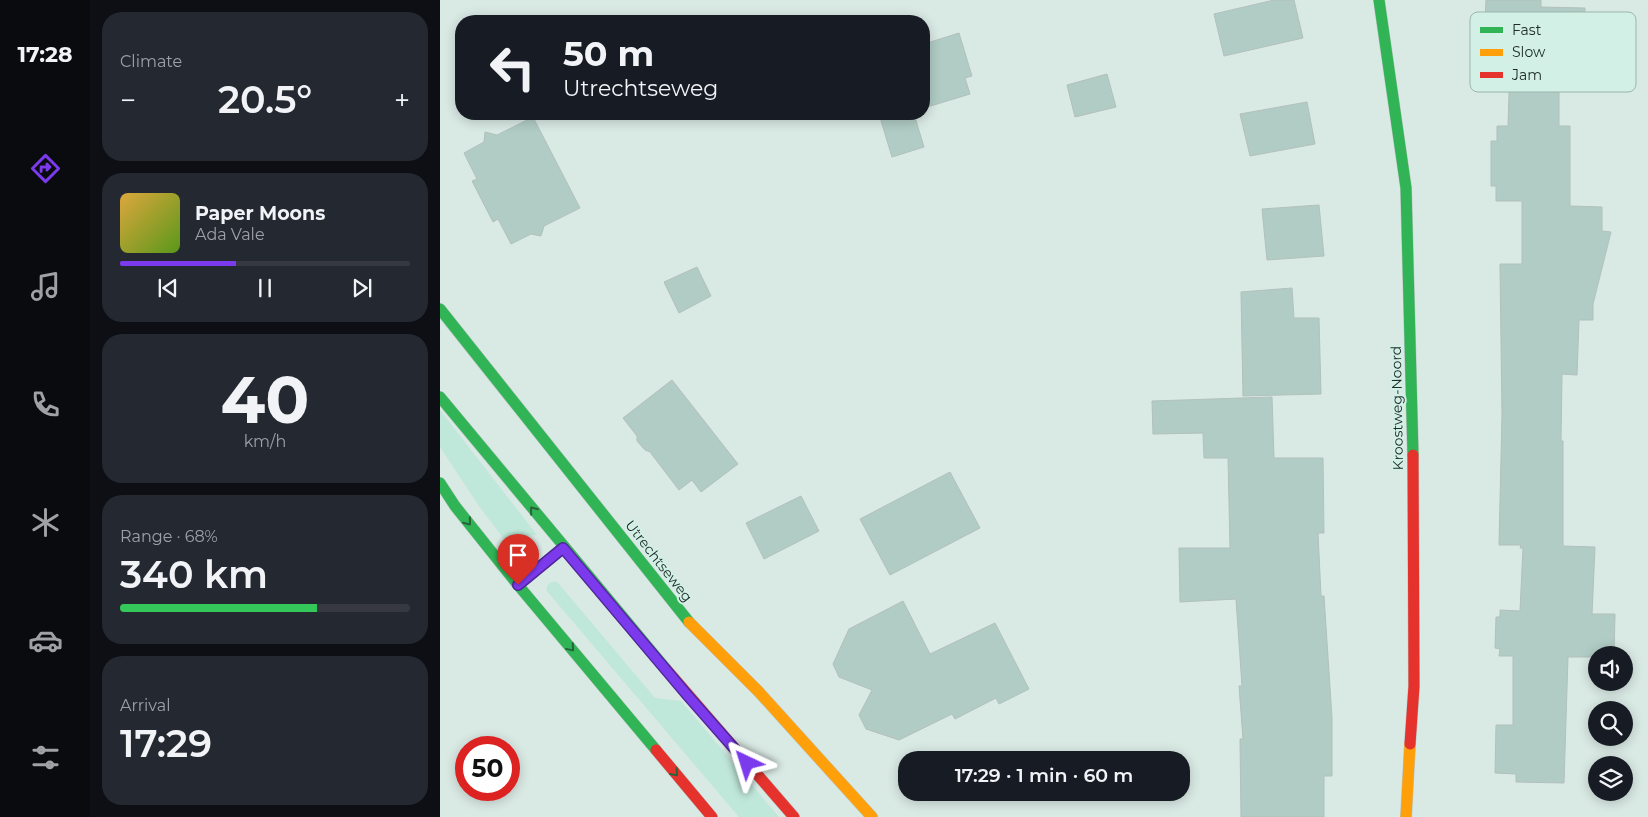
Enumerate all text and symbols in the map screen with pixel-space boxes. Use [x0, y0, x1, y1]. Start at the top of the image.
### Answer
legend [1470, 12, 1636, 92]
text: Fast [1512, 21, 1542, 39]
text: 50 m [563, 32, 654, 75]
icon: left [480, 35, 545, 100]
text: 17:28 [17, 41, 73, 68]
text: Slow [1512, 43, 1546, 61]
text: Climate [120, 52, 182, 71]
text: Jam [1511, 66, 1542, 84]
text: Utrechtseweg [563, 75, 718, 102]
text: 20.5° [218, 76, 312, 123]
text: − [120, 83, 136, 117]
text: + [394, 83, 410, 117]
icon: directions [28, 151, 63, 186]
text: Paper Moons [195, 202, 325, 225]
text: Ada Vale [195, 225, 265, 244]
icon: music [28, 269, 63, 304]
icon: previous [154, 274, 182, 302]
icon: pause [251, 274, 279, 302]
icon: next [348, 274, 376, 302]
street label: Kroostweg-Noord [1387, 346, 1407, 470]
text: 40 [221, 360, 309, 439]
icon: phone [28, 387, 63, 422]
text: km/h [244, 432, 286, 451]
icon: climate [28, 505, 63, 540]
one-way arrow [530, 507, 538, 516]
street label: Utrechtseweg [621, 516, 697, 606]
one-way arrow [463, 517, 472, 526]
text: Range · 68% [120, 527, 218, 546]
pin [497, 534, 539, 585]
icon: arrive [504, 541, 532, 569]
text: 340 km [120, 551, 268, 598]
icon: car [28, 623, 63, 658]
one-way arrow [565, 643, 574, 652]
map controls [1588, 646, 1633, 801]
button: sound [1588, 646, 1633, 691]
text: Arrival [120, 696, 170, 715]
button: search [1588, 701, 1633, 746]
text: 17:29 [120, 720, 212, 767]
speed limit sign: 50 [455, 736, 520, 801]
position arrow [720, 736, 772, 788]
icon: filters [28, 740, 63, 775]
button: layers [1588, 756, 1633, 801]
text: 17:29 · 1 min · 60 m [955, 764, 1133, 787]
one-way arrow [669, 768, 678, 777]

